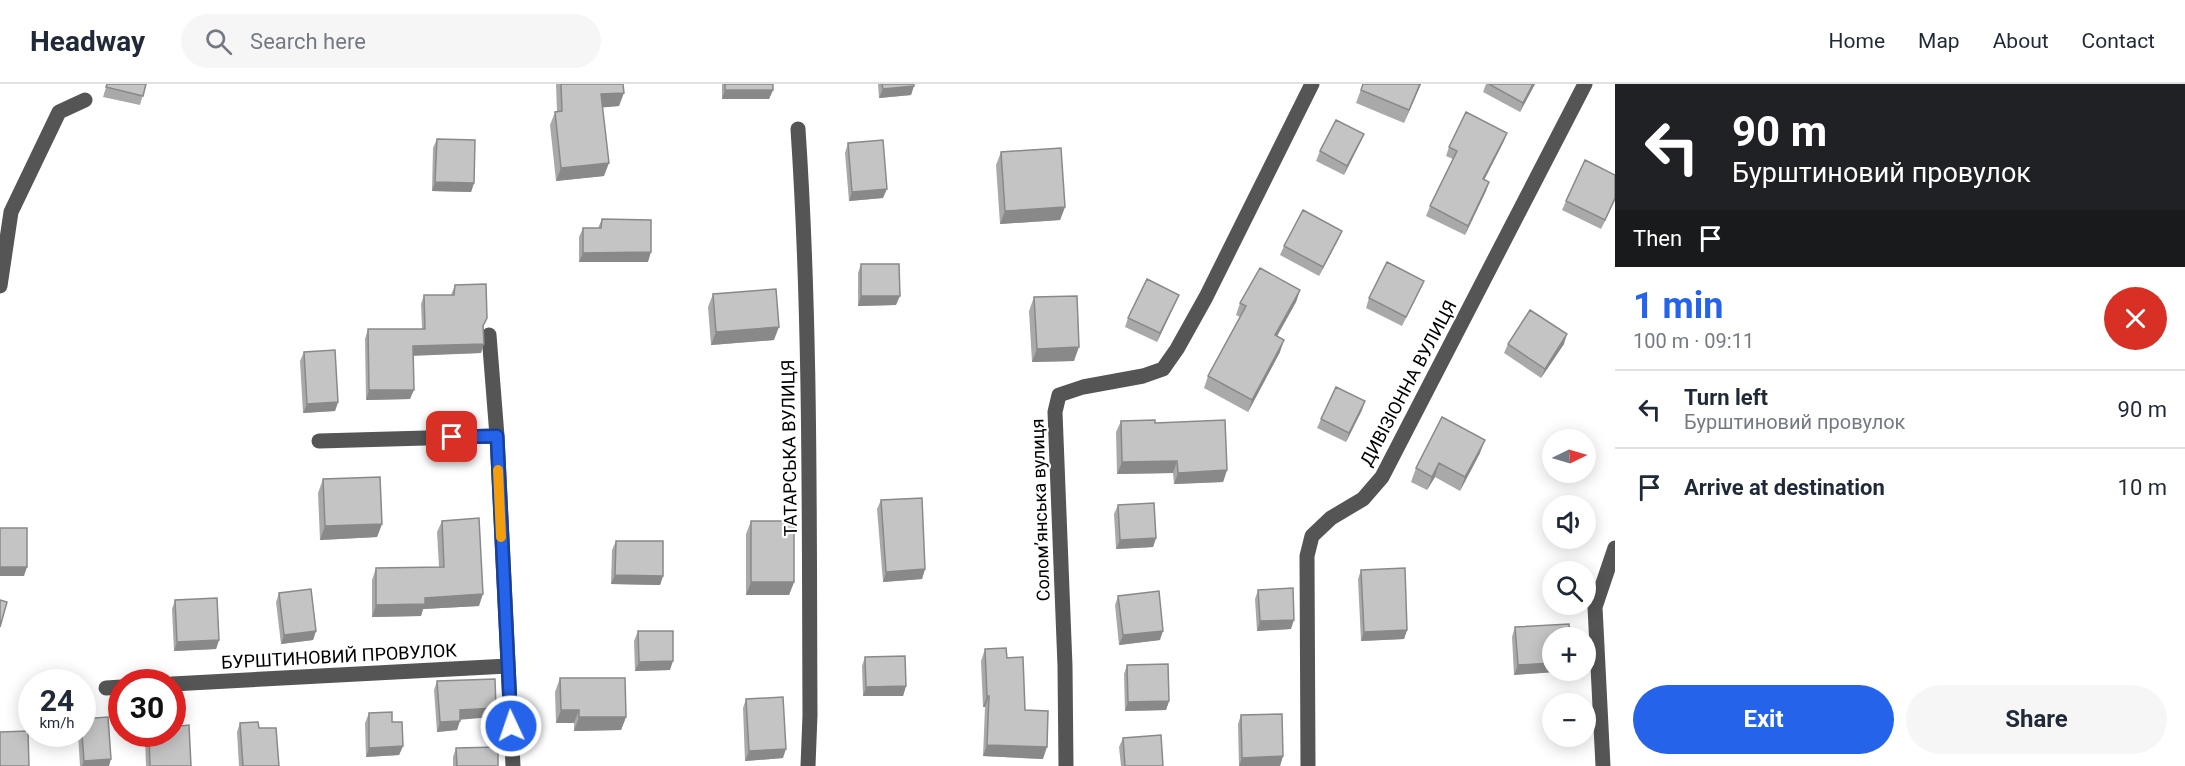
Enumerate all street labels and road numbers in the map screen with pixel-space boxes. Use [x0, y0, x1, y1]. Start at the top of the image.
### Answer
street label: ДИВІЗІОННА ВУЛИЦЯ [1355, 297, 1461, 469]
street label: ТАТАРСЬКА ВУЛИЦЯ [777, 359, 801, 537]
street label: Соломʼянська вулиця [1026, 418, 1054, 602]
street label: БУРШТИНОВИЙ ПРОВУЛОК [221, 639, 458, 673]

